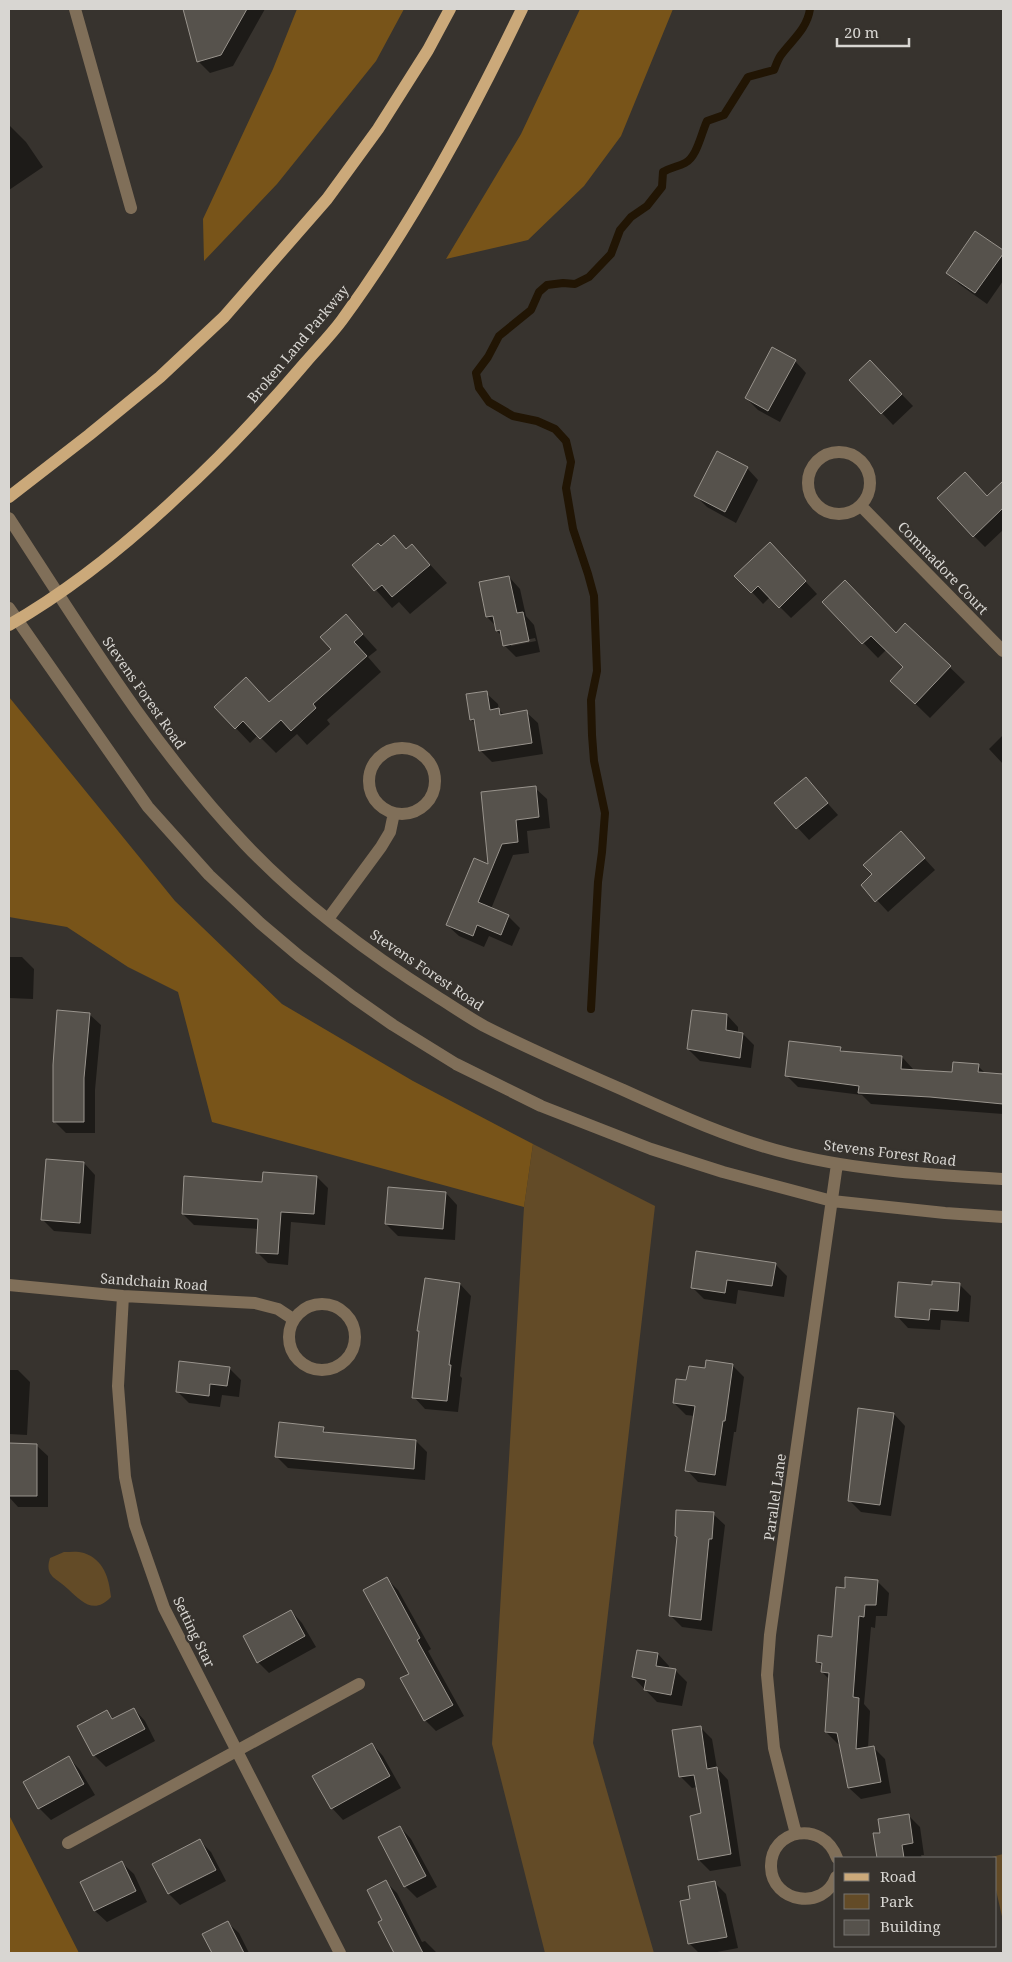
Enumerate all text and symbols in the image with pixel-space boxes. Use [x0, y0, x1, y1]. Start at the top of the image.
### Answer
scale bar [837, 15, 910, 47]
text: 20 m [844, 22, 879, 42]
street label: Broken Land Parkway [243, 281, 353, 407]
street label: Commadore Court [894, 517, 993, 618]
street label: Stevens Forest Road [98, 633, 191, 753]
street label: Stevens Forest Road [367, 924, 488, 1015]
street label: Stevens Forest Road [823, 1135, 958, 1170]
street label: Sandchain Road [100, 1268, 209, 1295]
street label: Parallel Lane [759, 1452, 790, 1542]
street label: Setting Star [169, 1593, 220, 1671]
legend [834, 1857, 997, 1947]
text: Road [880, 1866, 916, 1886]
text: Park [880, 1891, 914, 1911]
text: Building [880, 1916, 941, 1936]

